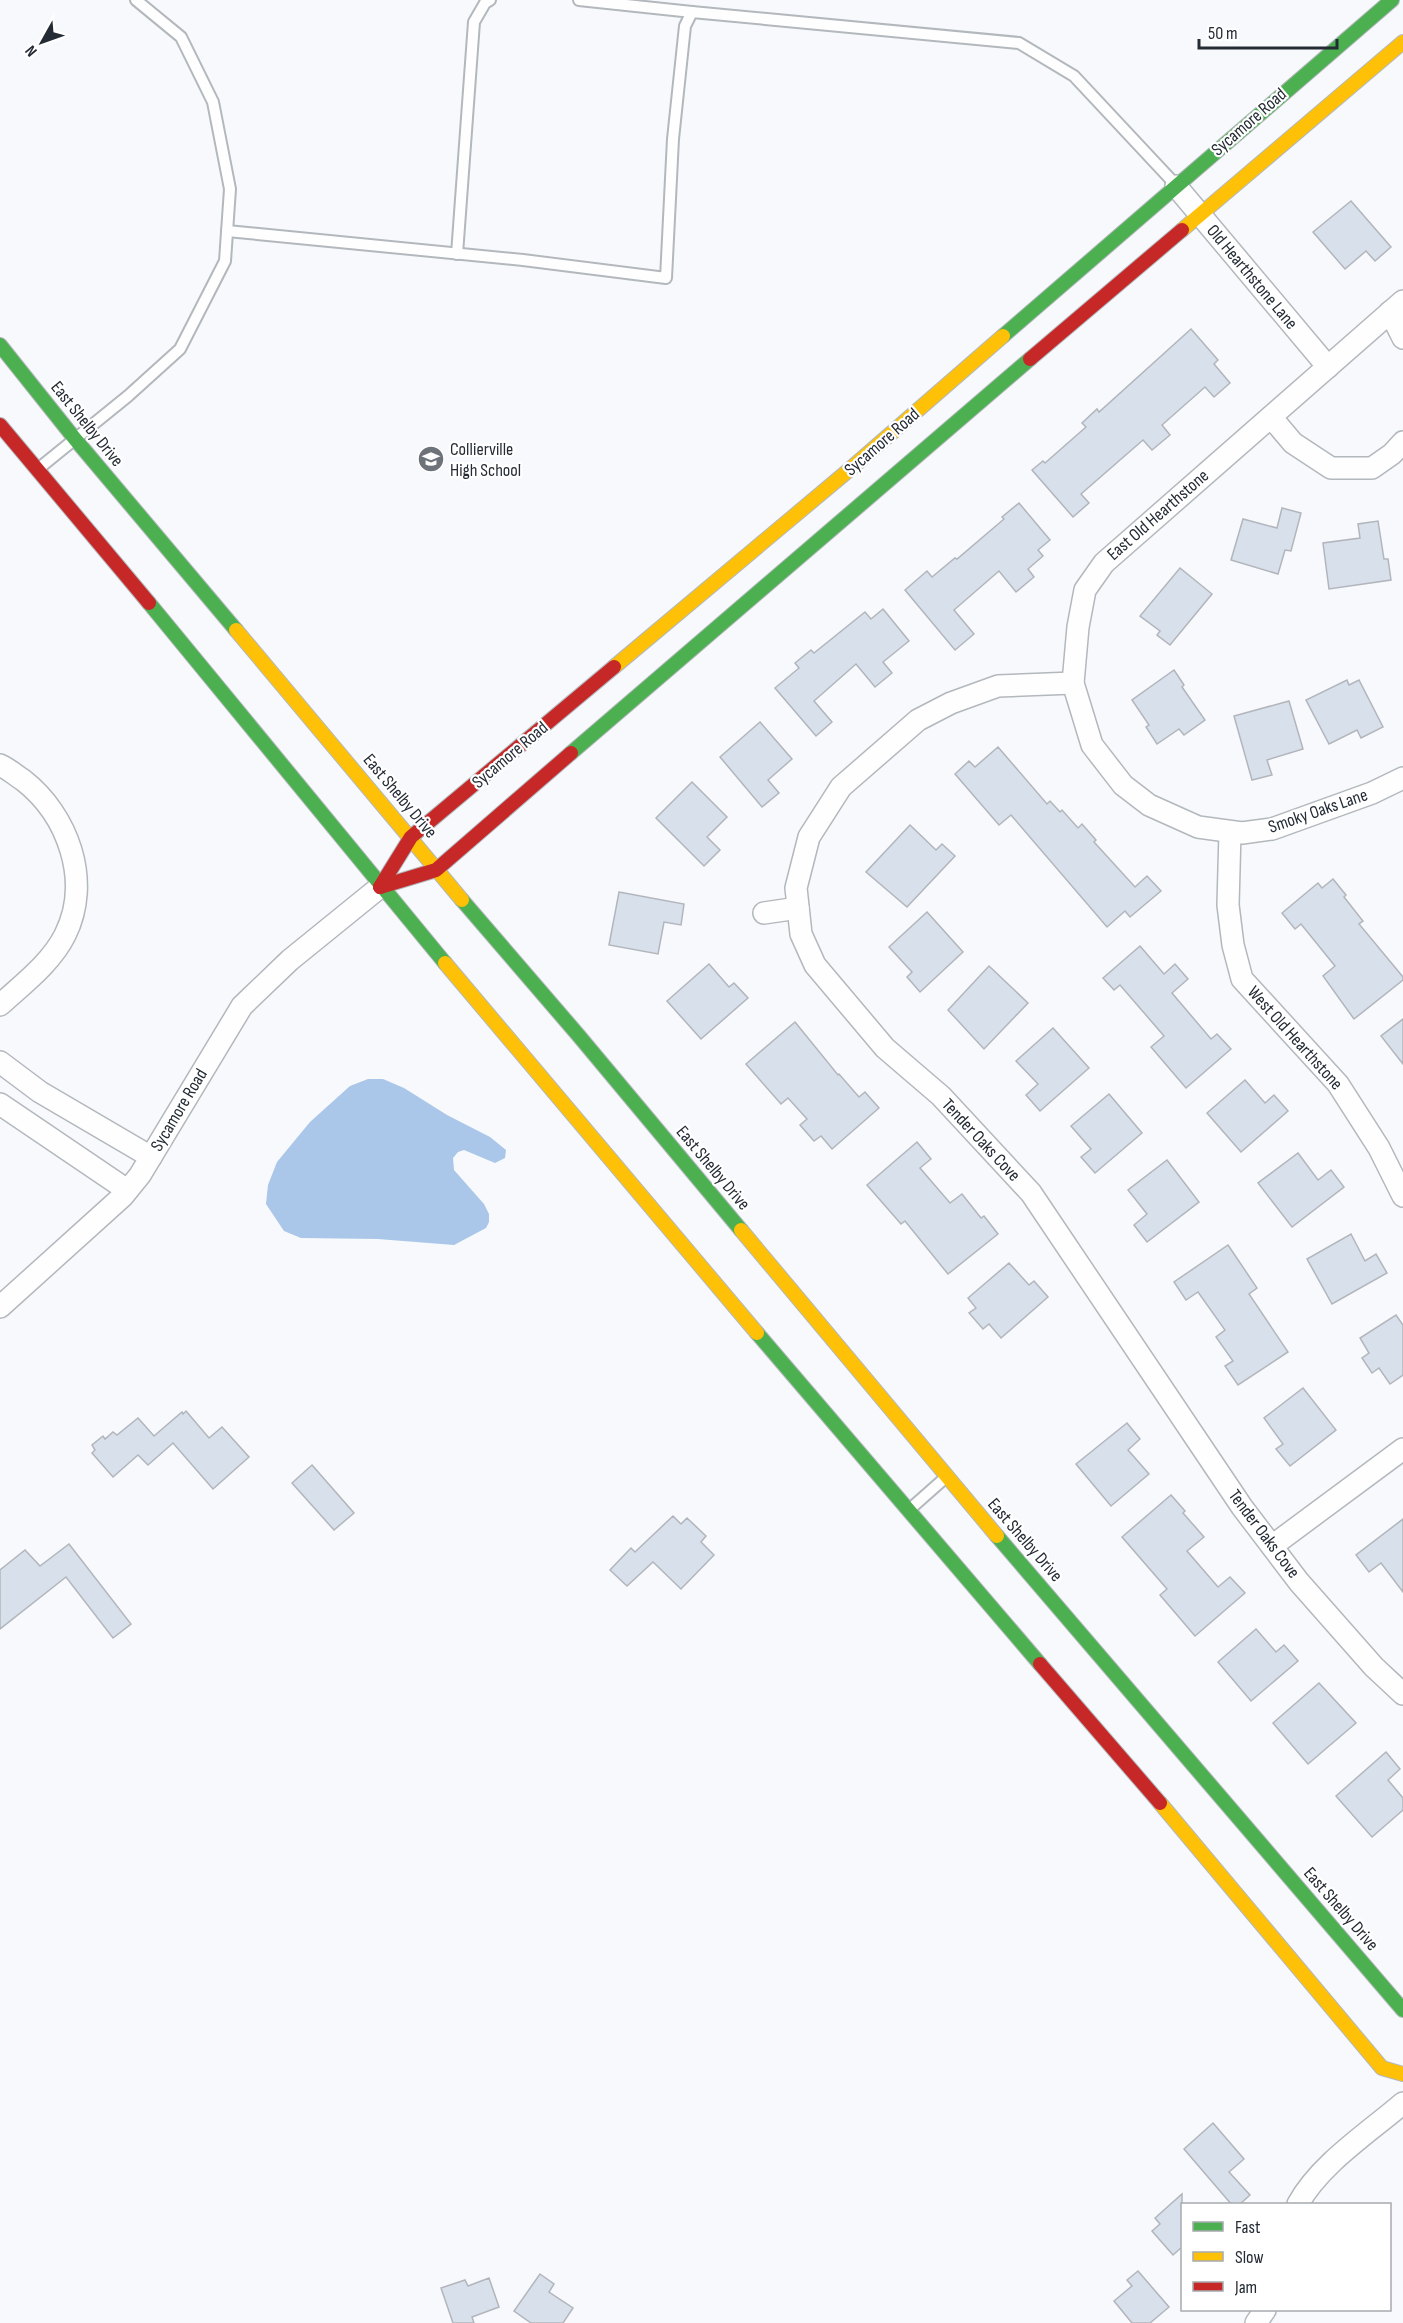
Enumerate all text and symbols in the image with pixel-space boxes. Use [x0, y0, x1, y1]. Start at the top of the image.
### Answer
north arrow [12, 12, 72, 72]
scale bar [1199, 12, 1337, 50]
text: 50 m [1208, 23, 1238, 44]
text: N [22, 41, 42, 60]
street label: Sycamore Road [1207, 84, 1291, 160]
street label: Old Hearthstone Lane [1202, 220, 1302, 334]
street label: East Shelby Drive [46, 377, 128, 471]
street label: Sycamore Road [840, 404, 924, 480]
place label: Collierville High School [450, 439, 521, 481]
school or university icon: Collierville High School [416, 444, 446, 474]
street label: East Old Hearthstone [1103, 465, 1213, 565]
street label: Sycamore Road [468, 717, 552, 793]
street label: East Shelby Drive [359, 750, 441, 842]
street label: Smoky Oaks Lane [1266, 784, 1370, 838]
street label: West Old Hearthstone [1243, 982, 1347, 1094]
street label: Sycamore Road [146, 1065, 212, 1155]
street label: Tender Oaks Cove [937, 1094, 1025, 1186]
street label: East Shelby Drive [672, 1122, 754, 1214]
street label: Tender Oaks Cove [1224, 1486, 1304, 1582]
street label: East Shelby Drive [983, 1494, 1067, 1586]
street label: East Shelby Drive [1299, 1863, 1383, 1955]
legend [1181, 2203, 1391, 2311]
text: Fast [1235, 2217, 1261, 2238]
text: Slow [1235, 2247, 1264, 2268]
text: Jam [1234, 2277, 1257, 2298]

